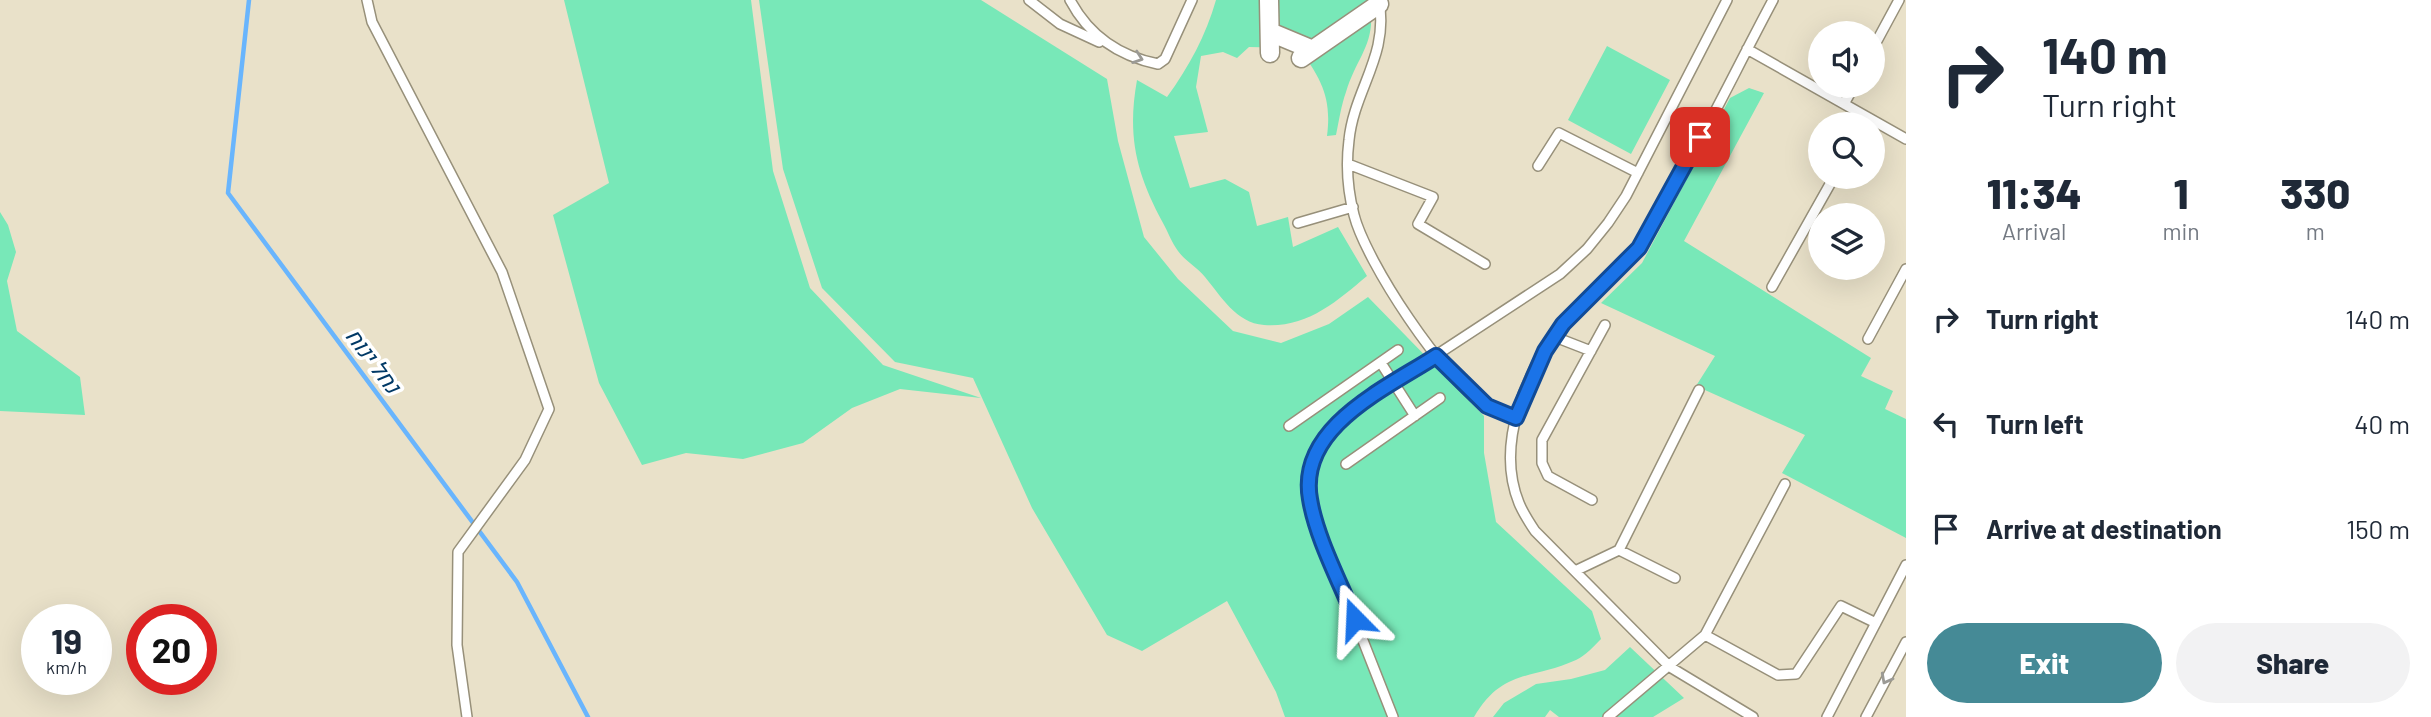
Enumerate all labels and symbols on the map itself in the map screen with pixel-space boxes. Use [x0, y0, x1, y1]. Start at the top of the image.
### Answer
one-way arrow [1132, 50, 1144, 64]
pin [1670, 107, 1730, 167]
water label: נחל ינוח [340, 322, 409, 400]
position arrow [1318, 582, 1392, 656]
speed limit sign: 20 [126, 604, 217, 695]
one-way arrow [1881, 672, 1894, 685]

